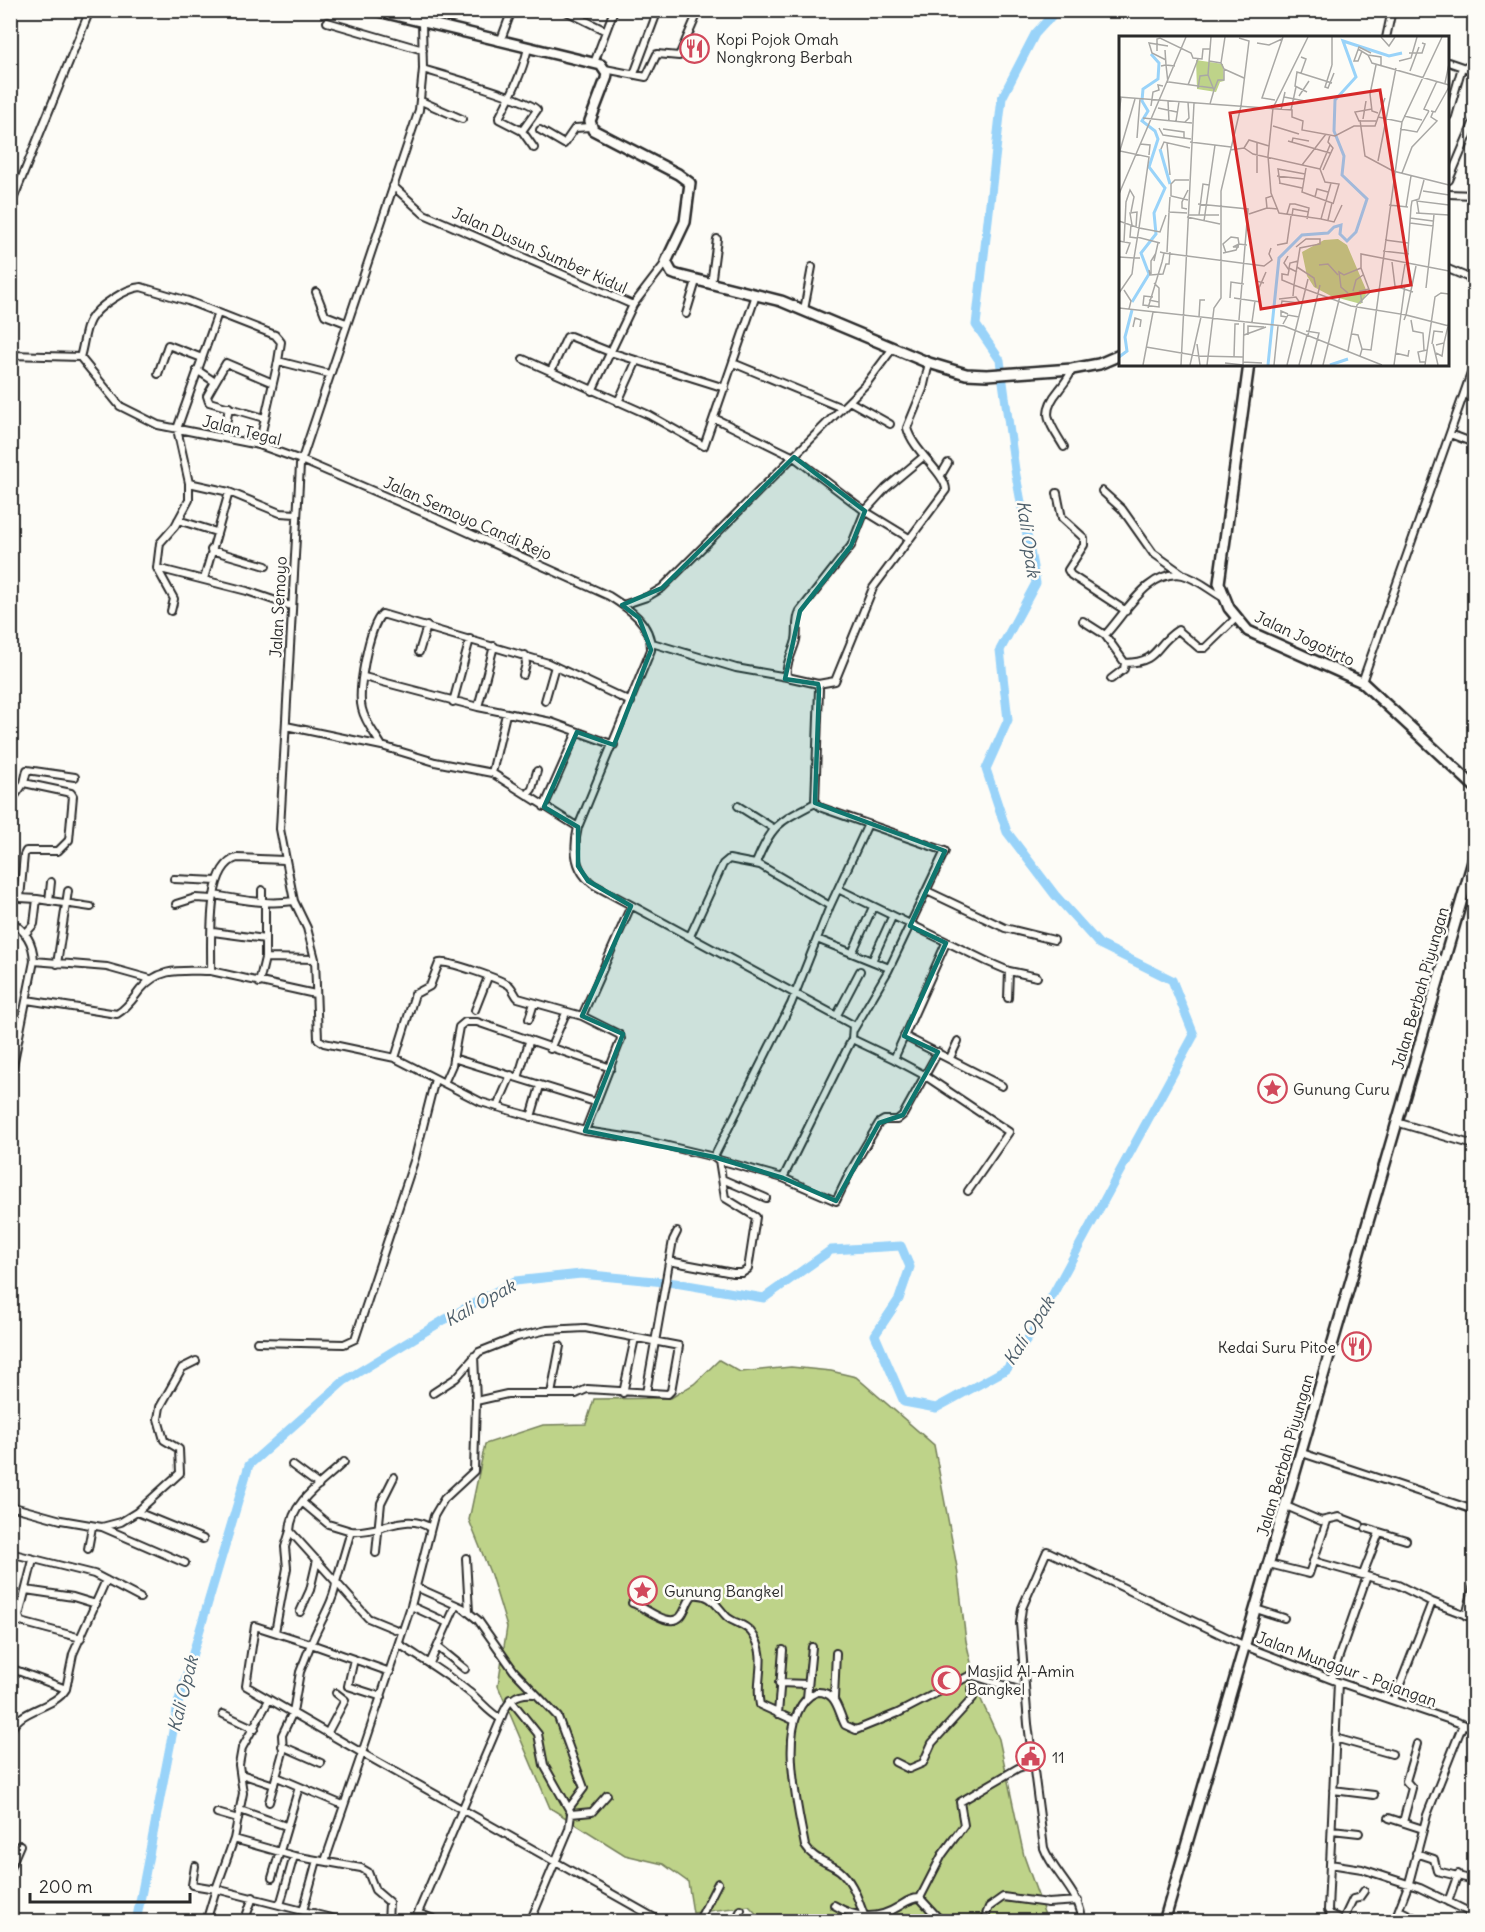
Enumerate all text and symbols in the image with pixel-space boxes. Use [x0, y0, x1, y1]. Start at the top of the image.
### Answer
place label: Kopi Pojok Omah Nongkrong Berbah [716, 29, 852, 67]
restaurant icon: Kopi Pojok Omah Nongkrong Berbah [679, 32, 711, 64]
inset map [1119, 36, 1449, 366]
street label: Jalan Dusun Sumber Kidul [449, 202, 631, 298]
street label: Jalan Tegal [201, 411, 283, 449]
street label: Jalan Semoyo Candi Rejo [381, 472, 555, 564]
water label: Kali Opak [1012, 499, 1046, 581]
street label: Jalan Semoyo [265, 556, 291, 658]
street label: Jalan Jogotirto [1252, 606, 1358, 670]
street label: Jalan Berbah Piyungan [1387, 905, 1453, 1071]
place icon: Gunung Curu [1256, 1073, 1288, 1105]
place label: Gunung Curu [1293, 1079, 1390, 1099]
water label: Kali Opak [440, 1273, 521, 1331]
water label: Kali Opak [998, 1291, 1060, 1369]
restaurant icon: Kedai Suru Pitoe [1341, 1331, 1373, 1363]
place label: Kedai Suru Pitoe [1218, 1337, 1336, 1357]
street label: Jalan Berbah Piyungan [1252, 1372, 1318, 1538]
place icon: Gunung Bangkel [627, 1575, 659, 1607]
place label: Gunung Bangkel [664, 1581, 783, 1601]
street label: Jalan Munggur - Pajangan [1254, 1627, 1440, 1711]
water label: Kali Opak [162, 1652, 203, 1734]
place label: Masjid Al-Amin Bangkel [967, 1661, 1075, 1699]
mosque icon: Masjid Al-Amin Bangkel [930, 1664, 962, 1696]
public building icon: 11 [1015, 1741, 1047, 1773]
place label: 11 [1052, 1747, 1065, 1767]
scale bar [30, 1866, 190, 1904]
text: 200 m [39, 1875, 93, 1898]

